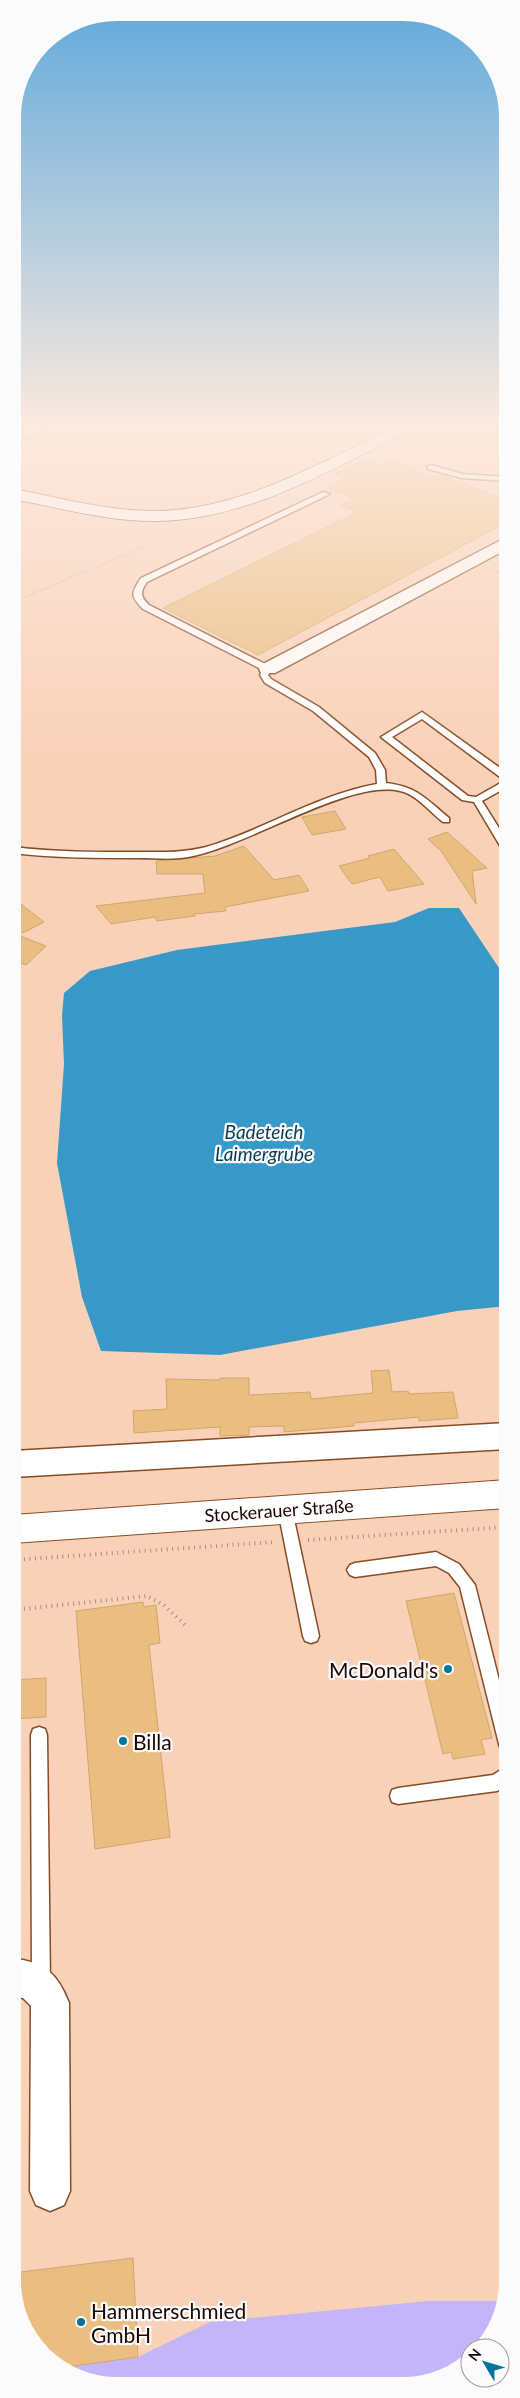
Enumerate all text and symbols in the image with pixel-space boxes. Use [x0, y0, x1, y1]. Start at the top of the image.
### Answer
water label: Badeteich Laimergrube [215, 1120, 313, 1165]
street label: Stockerauer Straße [204, 1494, 354, 1526]
place label: McDonald's [329, 1657, 438, 1682]
marker: McDonald's [442, 1663, 454, 1675]
place label: Billa [133, 1729, 172, 1754]
marker: Billa [117, 1735, 129, 1747]
place label: Hammerschmied GmbH [91, 2298, 246, 2347]
marker: Hammerschmied GmbH [75, 2316, 87, 2328]
north arrow [460, 2338, 510, 2388]
text: N [464, 2345, 484, 2364]

